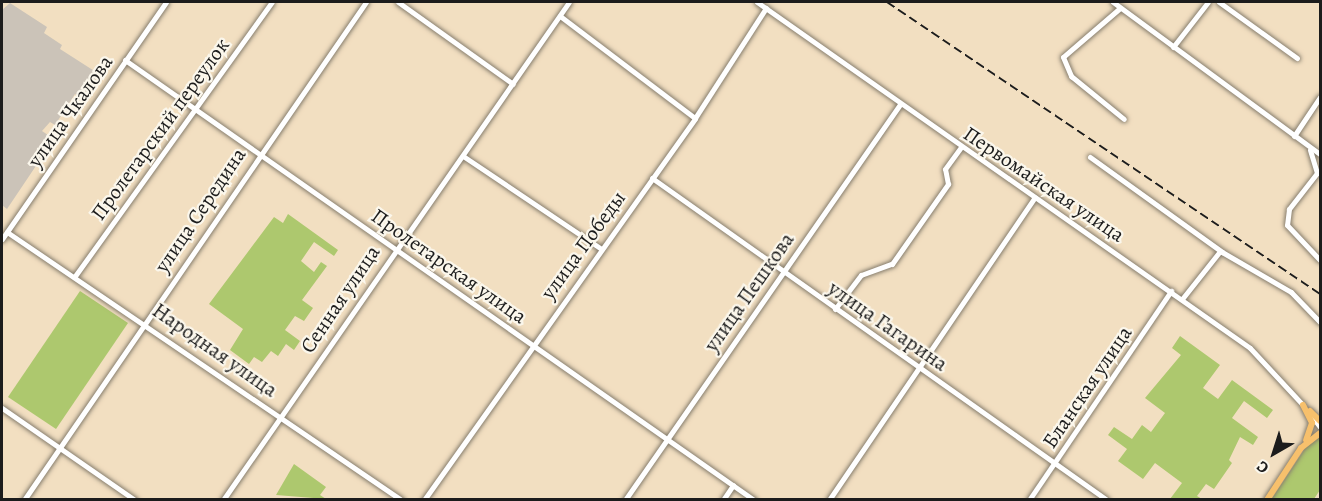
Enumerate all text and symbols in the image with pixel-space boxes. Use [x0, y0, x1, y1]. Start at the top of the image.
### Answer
street label: Пролетарский переулок [85, 33, 235, 225]
street label: улица Чкалова [22, 50, 118, 172]
street label: Первомайская улица [959, 121, 1129, 247]
street label: улица Середина [149, 143, 251, 277]
street label: улица Победы [535, 186, 631, 304]
street label: Пролетарская улица [366, 203, 532, 329]
street label: улица Пешкова [699, 228, 799, 356]
street label: Сенная улица [295, 240, 385, 358]
street label: улица Гагарина [823, 275, 953, 377]
street label: Народная улица [148, 298, 282, 402]
street label: Бланская улица [1037, 321, 1137, 453]
north arrow [1244, 423, 1304, 483]
text: С [1252, 455, 1273, 479]

